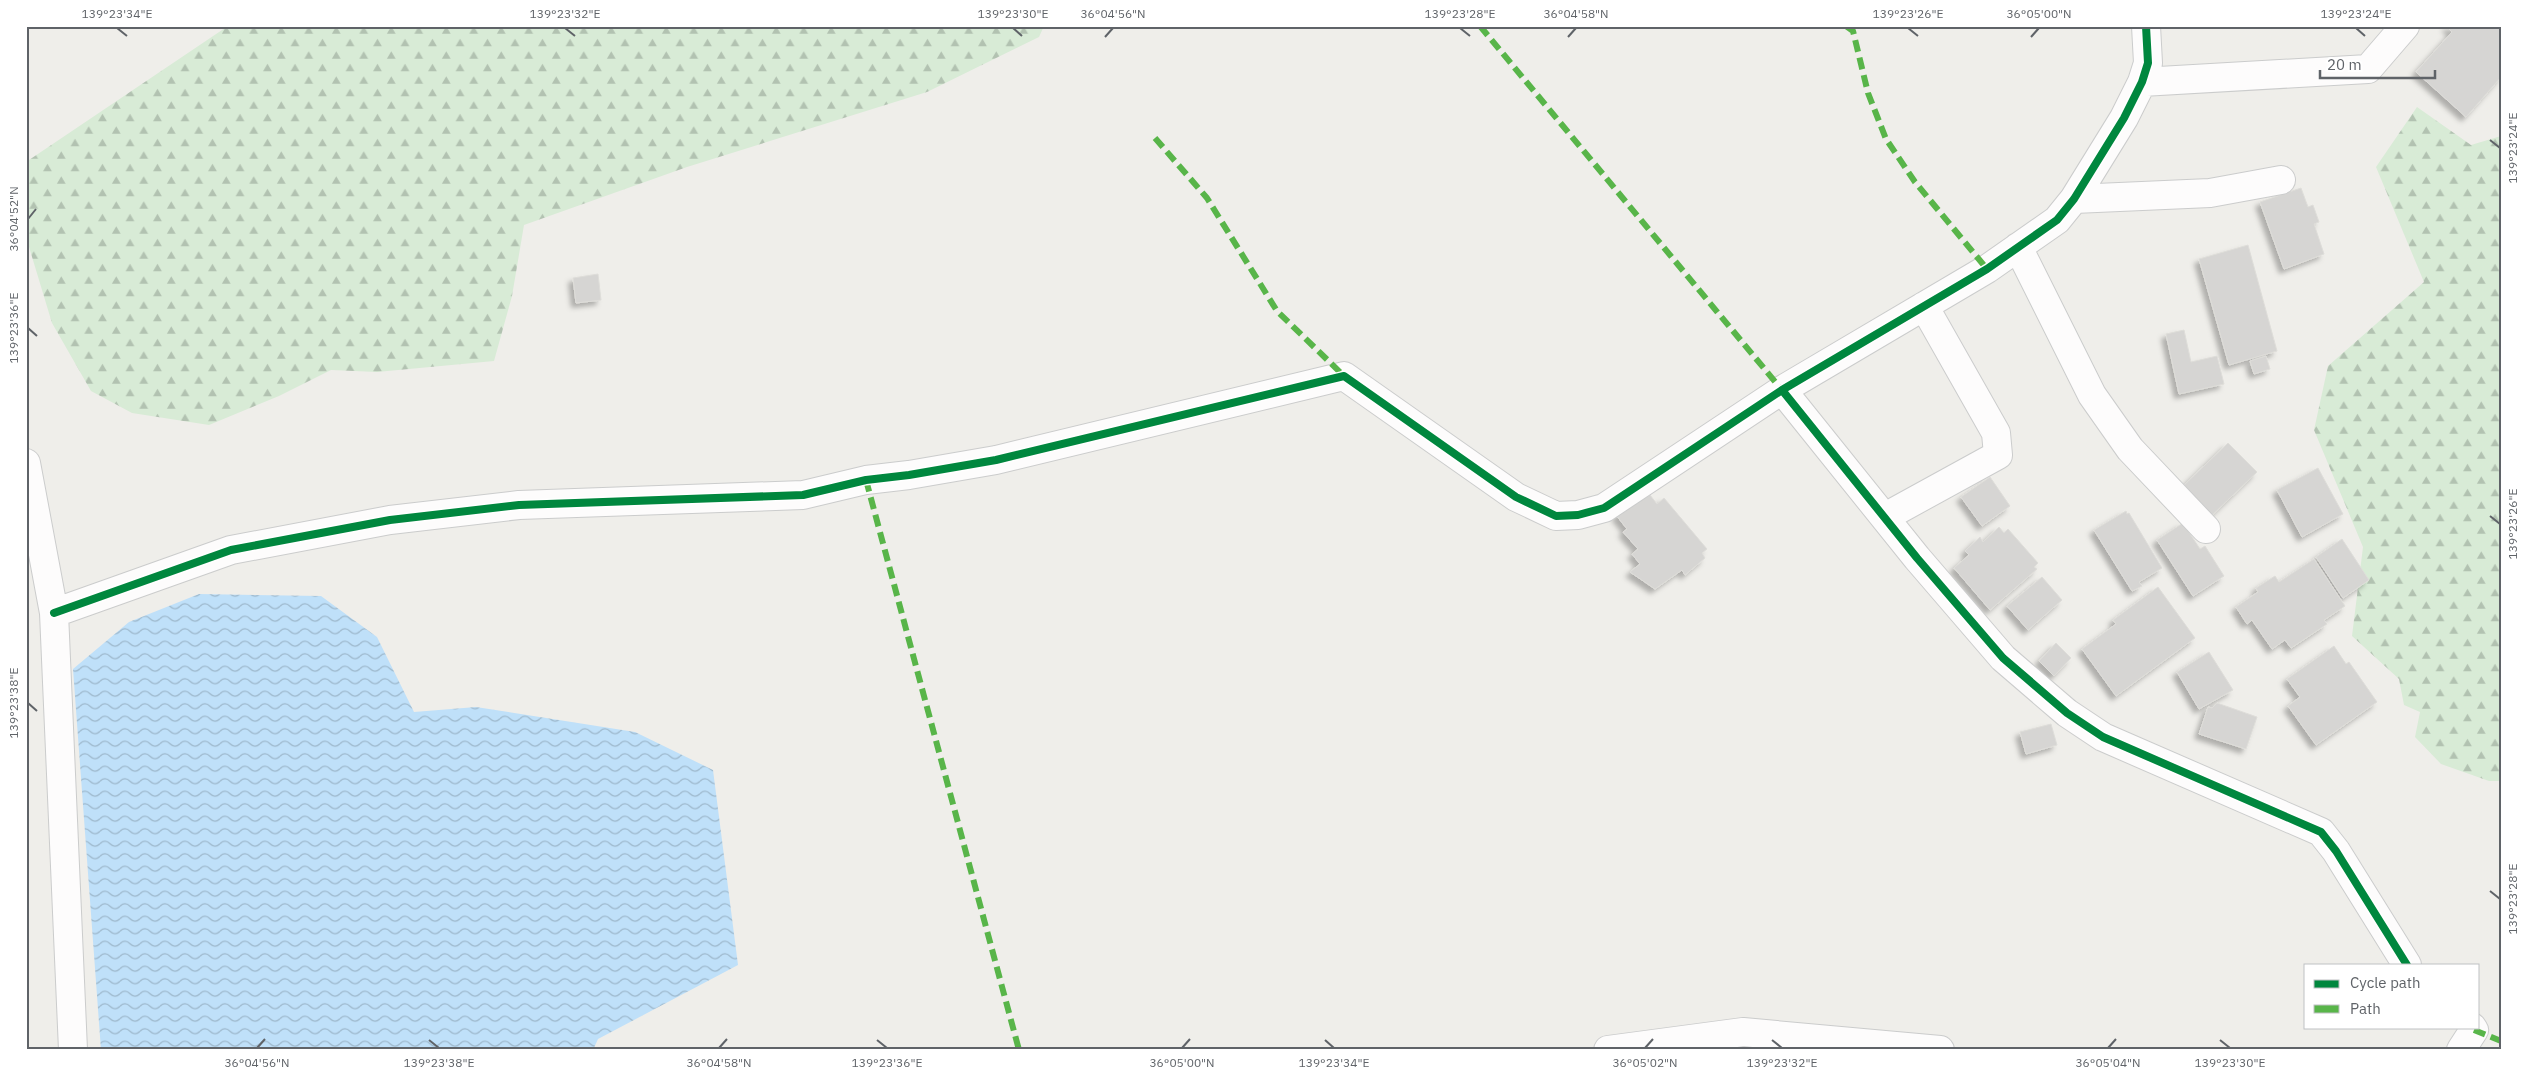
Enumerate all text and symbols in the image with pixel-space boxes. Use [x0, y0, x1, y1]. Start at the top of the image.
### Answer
text: 139°23'34"E [82, 6, 152, 21]
text: 139°23'32"E [530, 6, 600, 21]
text: 139°23'30"E [978, 6, 1048, 21]
text: 36°04'56"N [1080, 6, 1146, 21]
text: 139°23'28"E [1425, 6, 1495, 21]
text: 36°04'58"N [1543, 6, 1609, 21]
text: 139°23'26"E [1873, 6, 1943, 21]
text: 36°05'00"N [2006, 6, 2072, 21]
text: 139°23'24"E [2321, 6, 2391, 21]
scale bar [2320, 48, 2434, 80]
text: 20 m [2327, 55, 2362, 74]
text: 139°23'24"E [2505, 113, 2520, 183]
text: 36°04'52"N [6, 186, 21, 252]
text: 139°23'36"E [6, 293, 21, 363]
text: 139°23'26"E [2505, 489, 2520, 559]
text: 139°23'38"E [6, 668, 21, 738]
text: 139°23'28"E [2505, 864, 2520, 934]
legend [2304, 964, 2480, 1028]
text: Cycle path [2350, 973, 2421, 992]
text: Path [2350, 999, 2381, 1018]
text: 36°04'56"N [224, 1055, 290, 1070]
text: 139°23'38"E [404, 1055, 474, 1070]
text: 36°04'58"N [686, 1055, 752, 1070]
text: 139°23'36"E [852, 1055, 922, 1070]
text: 36°05'00"N [1149, 1055, 1215, 1070]
text: 139°23'34"E [1299, 1055, 1369, 1070]
text: 36°05'02"N [1612, 1055, 1678, 1070]
text: 139°23'32"E [1747, 1055, 1817, 1070]
text: 36°05'04"N [2075, 1055, 2141, 1070]
text: 139°23'30"E [2195, 1055, 2265, 1070]

